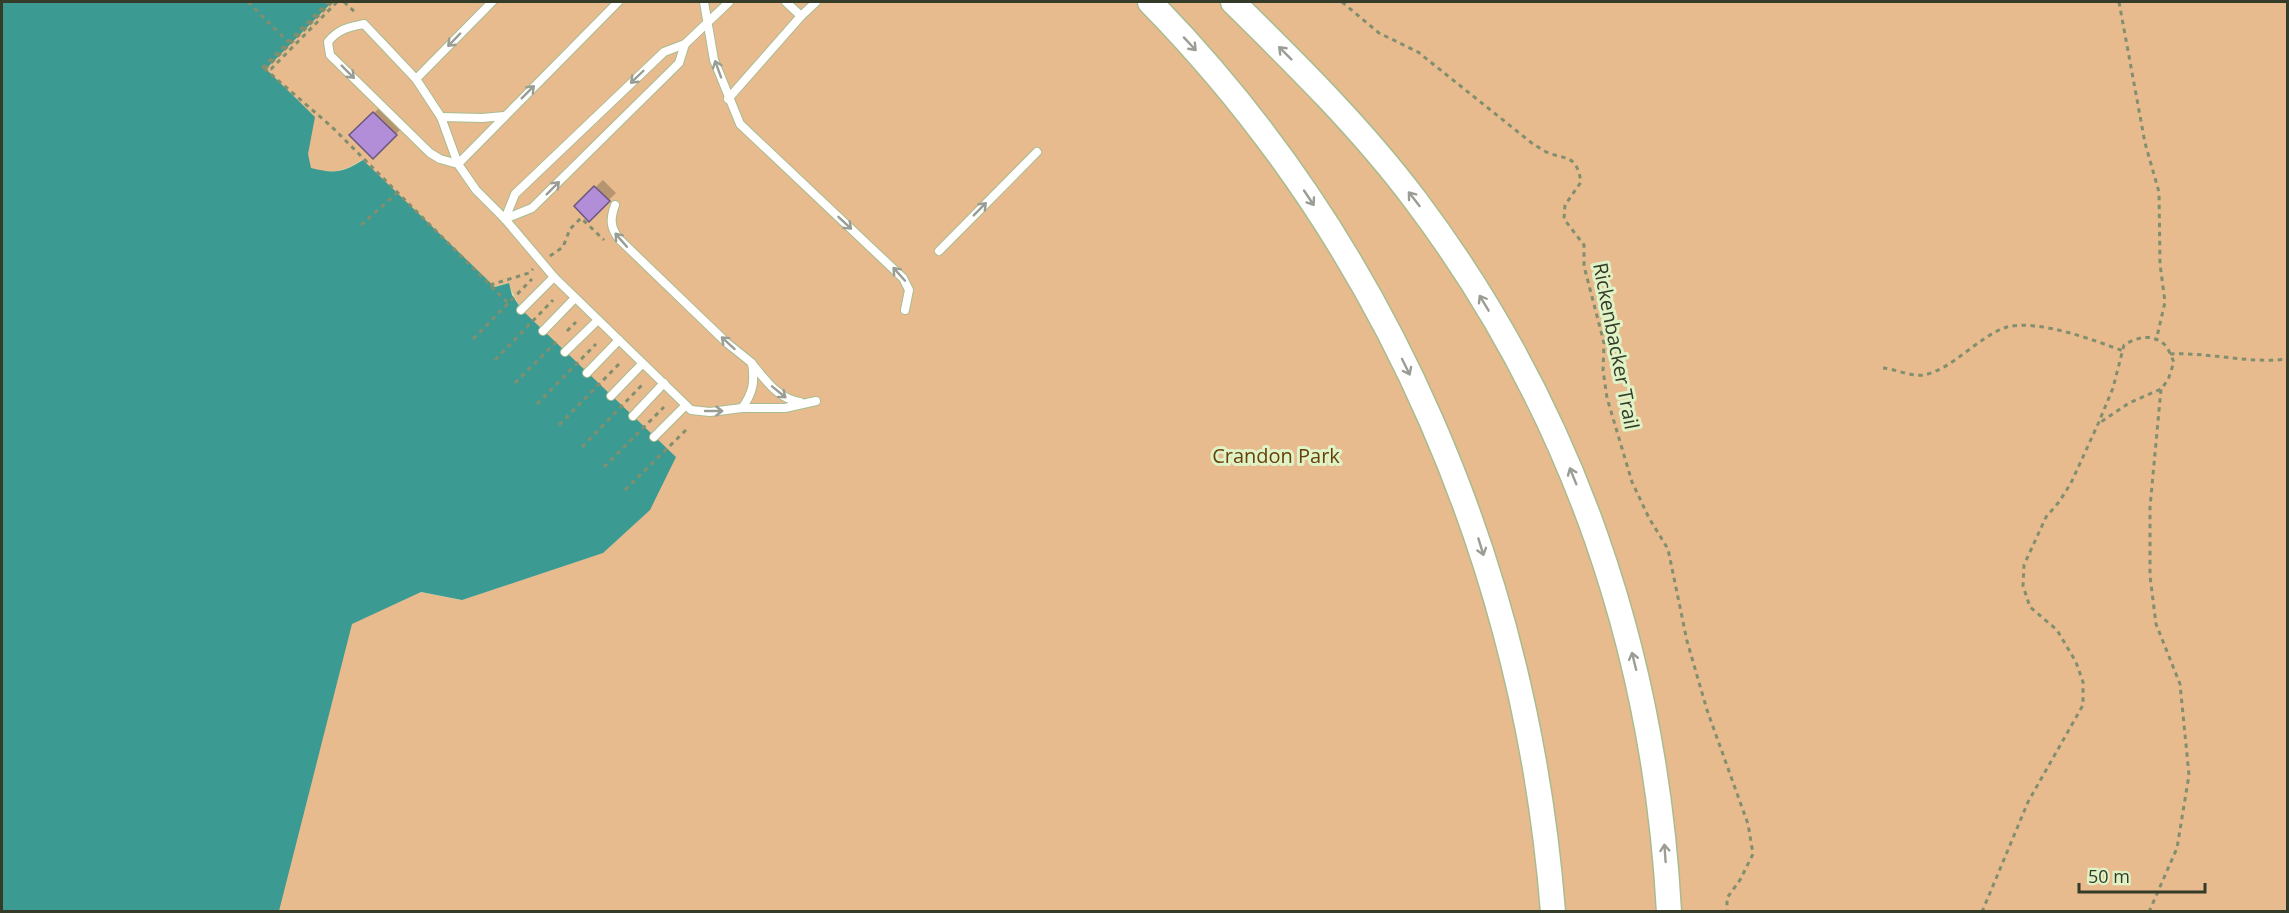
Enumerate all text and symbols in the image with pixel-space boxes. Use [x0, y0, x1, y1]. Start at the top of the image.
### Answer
one-way arrow [447, 33, 461, 48]
one-way arrow [1183, 36, 1197, 51]
one-way arrow [1277, 45, 1292, 60]
one-way arrow [711, 60, 722, 79]
one-way arrow [341, 65, 355, 80]
one-way arrow [630, 69, 645, 84]
one-way arrow [521, 84, 536, 99]
one-way arrow [546, 180, 561, 195]
one-way arrow [1302, 190, 1315, 207]
one-way arrow [1408, 191, 1420, 207]
one-way arrow [973, 202, 988, 217]
one-way arrow [837, 216, 852, 230]
one-way arrow [614, 233, 628, 248]
street label: Rickenbacker Trail [1587, 260, 1646, 432]
one-way arrow [892, 267, 906, 283]
one-way arrow [1477, 295, 1489, 312]
one-way arrow [721, 336, 736, 350]
one-way arrow [1401, 358, 1413, 376]
one-way arrow [771, 386, 787, 399]
one-way arrow [703, 405, 723, 417]
park label: Crandon Park [1212, 442, 1340, 469]
one-way arrow [1567, 467, 1578, 486]
one-way arrow [1476, 537, 1487, 556]
one-way arrow [1627, 652, 1639, 671]
one-way arrow [1659, 844, 1670, 864]
scale bar [2079, 856, 2205, 894]
text: 50 m [2088, 864, 2130, 888]

